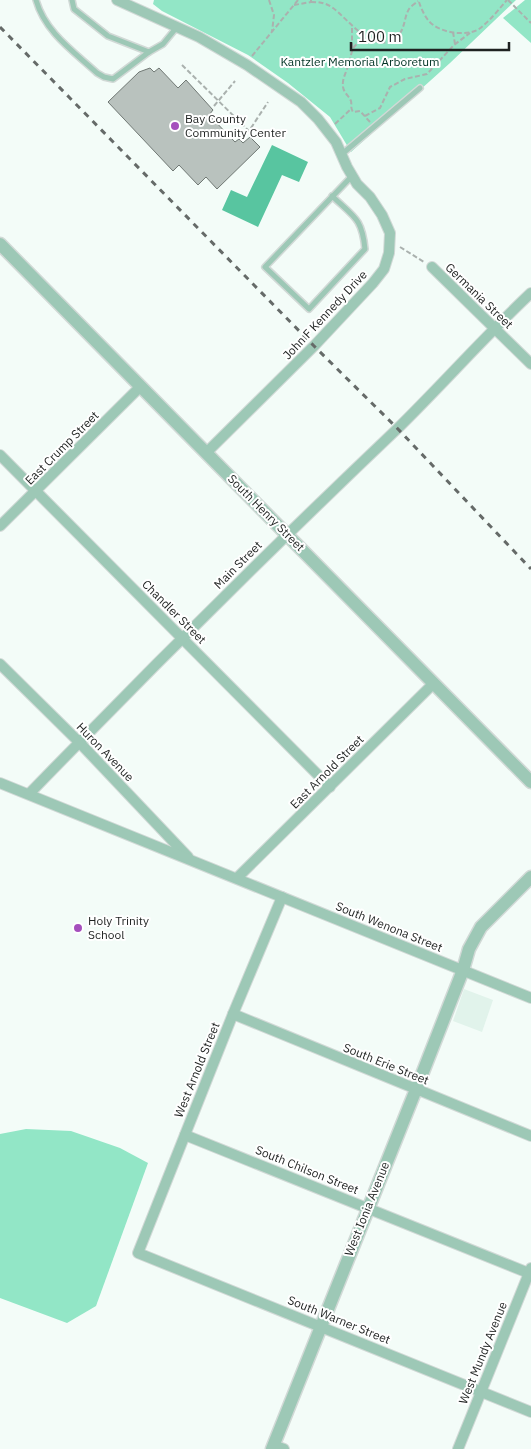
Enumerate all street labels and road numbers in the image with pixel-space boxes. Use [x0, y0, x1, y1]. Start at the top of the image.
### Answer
street label: Germania Street [442, 260, 516, 332]
street label: John F Kennedy Drive [279, 267, 370, 362]
street label: East Crump Street [22, 408, 102, 488]
street label: South Henry Street [225, 471, 308, 554]
street label: Main Street [211, 538, 265, 592]
street label: Chandler Street [139, 576, 210, 647]
street label: Huron Avenue [74, 719, 137, 785]
street label: East Arnold Street [287, 732, 367, 812]
street label: South Wenona Street [334, 898, 445, 955]
street label: West Arnold Street [171, 1020, 223, 1120]
street label: South Erie Street [341, 1040, 431, 1088]
street label: South Chilson Street [253, 1142, 361, 1197]
street label: West Ionia Avenue [341, 1159, 392, 1258]
street label: South Warner Street [286, 1292, 393, 1347]
street label: West Mundy Avenue [455, 1299, 510, 1406]

